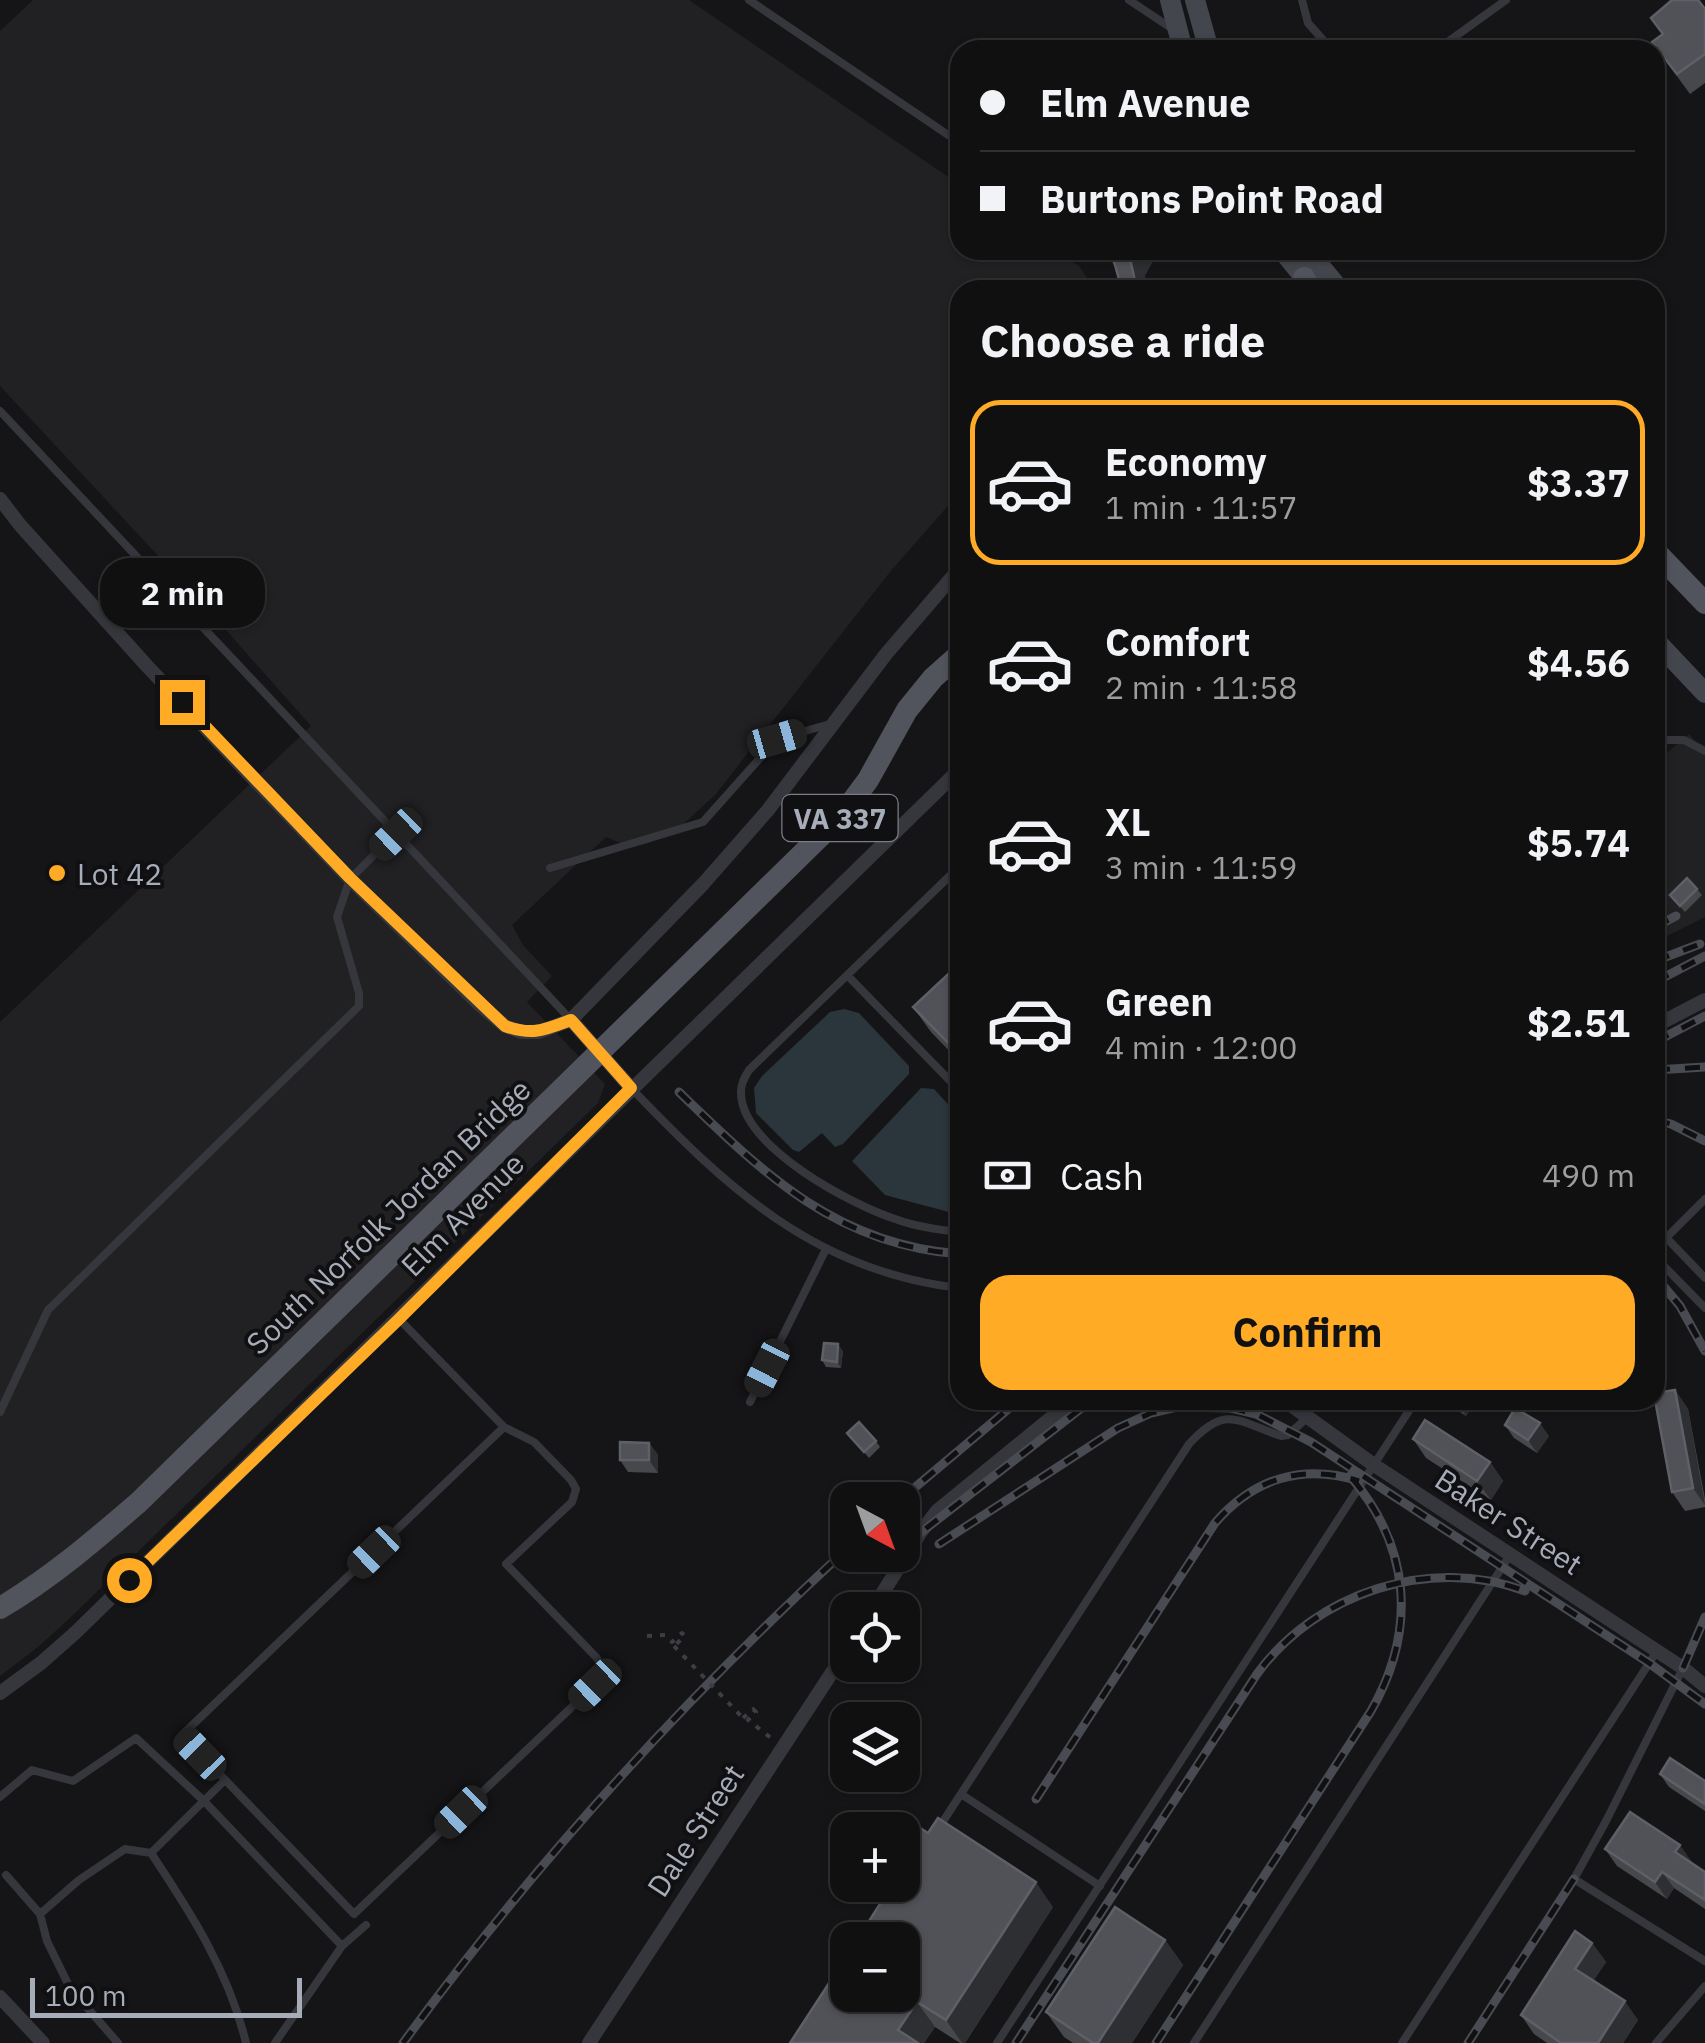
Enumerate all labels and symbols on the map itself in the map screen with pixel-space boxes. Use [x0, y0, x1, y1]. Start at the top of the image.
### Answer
callout: 2 min [100, 557, 264, 627]
route end [160, 680, 205, 725]
car [744, 716, 810, 762]
road number: VA 337 [782, 795, 898, 841]
car [364, 802, 428, 866]
place label: Lot 42 [77, 854, 162, 893]
marker: Lot 42 [46, 862, 68, 884]
street label: South Norfolk Jordan Bridge [238, 1070, 538, 1362]
street label: Elm Avenue [392, 1144, 532, 1284]
car [740, 1334, 794, 1402]
street label: Baker Street [1428, 1459, 1590, 1583]
north arrow [830, 1482, 920, 1572]
car [342, 1520, 406, 1584]
route start [107, 1558, 152, 1603]
car [563, 1653, 627, 1717]
car [168, 1722, 232, 1786]
street label: Dale Street [638, 1756, 752, 1904]
car [429, 1780, 493, 1844]
scale bar [30, 1973, 302, 2018]

